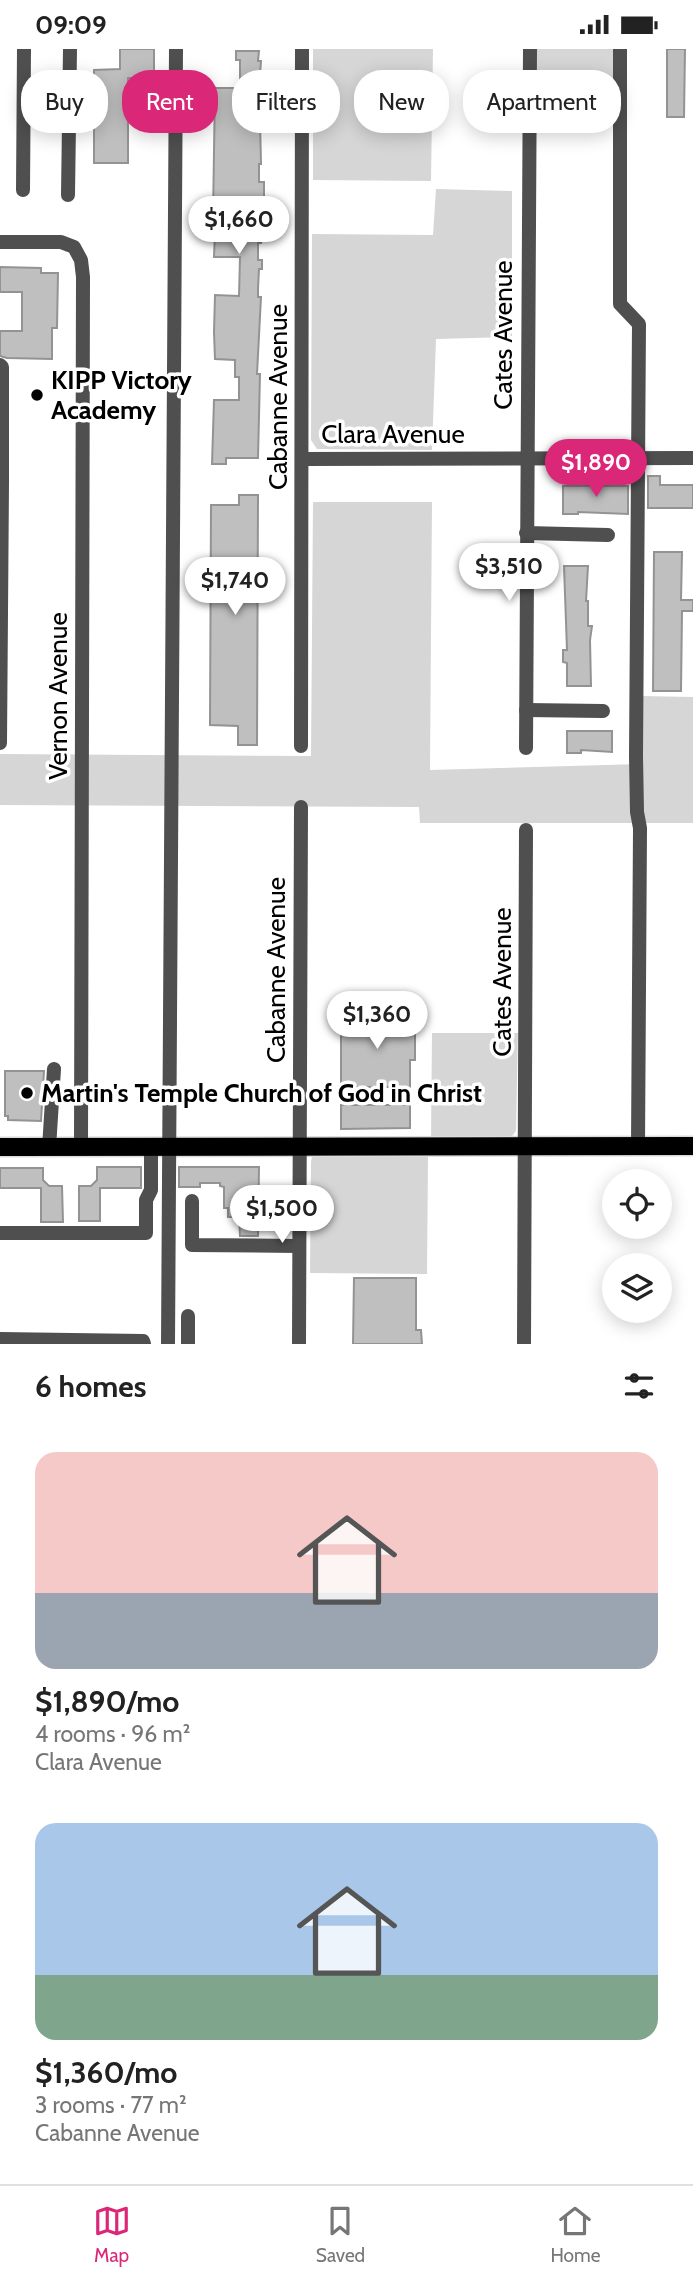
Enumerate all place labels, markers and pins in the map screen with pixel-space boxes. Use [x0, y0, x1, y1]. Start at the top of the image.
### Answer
pin: $1,660 [182, 197, 296, 256]
place label: KIPP Victory Academy [51, 364, 192, 426]
marker: KIPP Victory Academy [29, 387, 45, 403]
pin: $1,890 [539, 440, 653, 499]
pin: $3,510 [452, 543, 566, 603]
pin: $1,740 [178, 557, 292, 617]
pin: $1,360 [320, 991, 434, 1051]
place label: Martin's Temple Church of God in Christ [41, 1077, 482, 1109]
marker: Martin's Temple Church of God in Christ [19, 1085, 35, 1101]
pin: $1,500 [225, 1185, 339, 1245]

